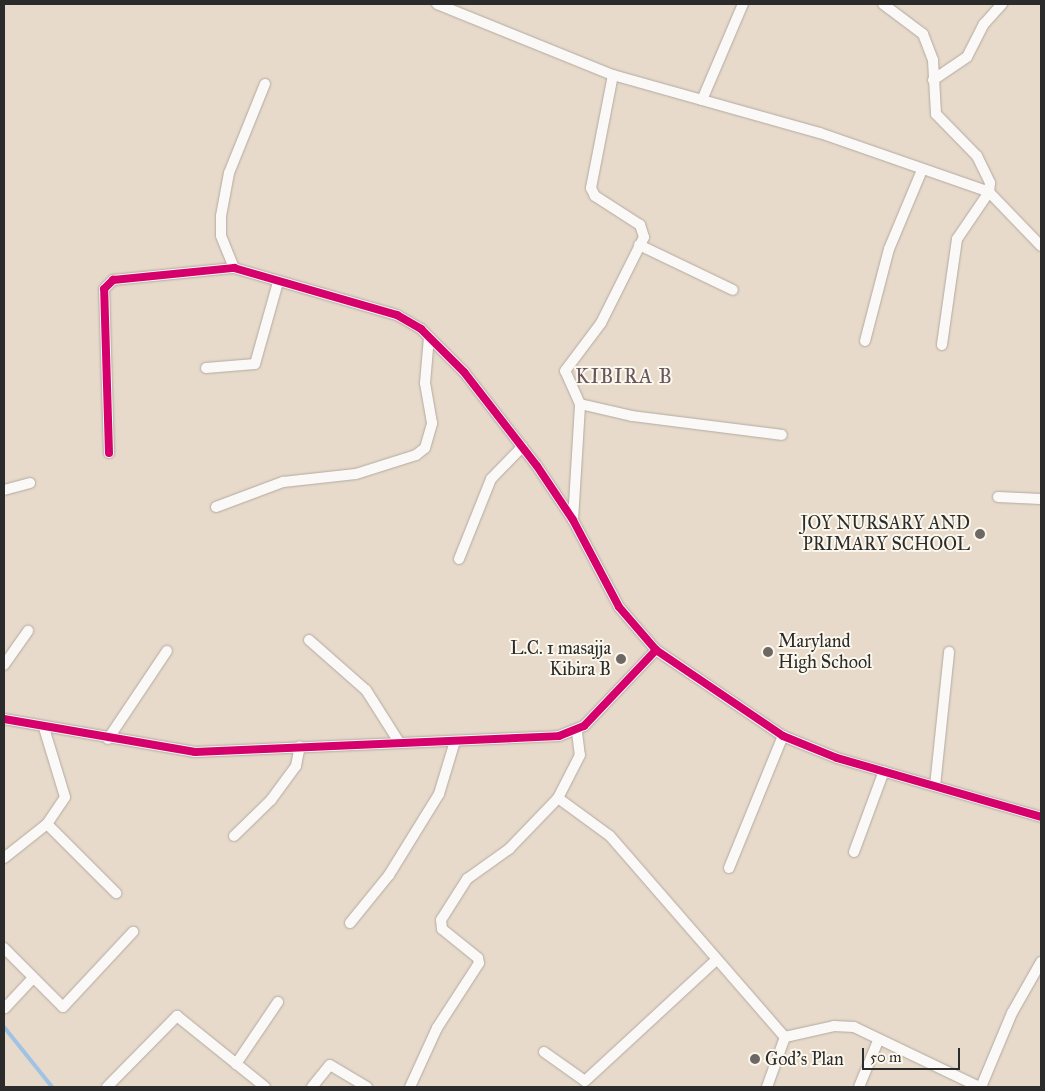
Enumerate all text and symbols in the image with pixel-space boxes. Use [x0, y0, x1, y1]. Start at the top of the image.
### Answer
district label: KIBIRA B [574, 364, 674, 388]
place label: JOY NURSARY AND PRIMARY SCHOOL [801, 513, 970, 556]
marker: JOY NURSARY AND PRIMARY SCHOOL [974, 528, 986, 540]
place label: Maryland High School [778, 631, 872, 674]
place label: L.C. 1 masajja Kibira B [510, 638, 611, 681]
marker: Maryland High School [762, 646, 774, 658]
marker: L.C. 1 masajja Kibira B [615, 653, 627, 665]
scale bar [865, 1038, 962, 1070]
place label: God's Plan [765, 1048, 844, 1070]
text: 50 m [870, 1048, 902, 1066]
marker: God's Plan [749, 1053, 761, 1065]

